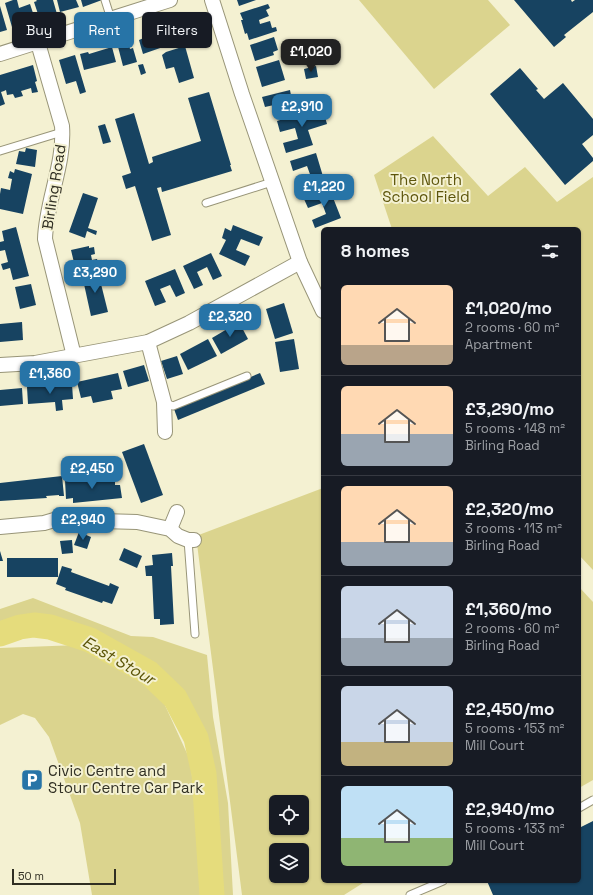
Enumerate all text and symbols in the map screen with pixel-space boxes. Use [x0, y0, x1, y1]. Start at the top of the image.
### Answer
chip: Buy [12, 12, 66, 48]
chip: Rent [74, 12, 134, 48]
chip: Filters [142, 12, 212, 48]
pin: £1,020 [278, 39, 344, 73]
text: £1,020 [290, 43, 332, 60]
pin: £2,910 [269, 94, 335, 128]
text: £2,910 [281, 98, 323, 115]
street label: Birling Road [37, 143, 70, 231]
park label: The North School Field [382, 170, 470, 206]
pin: £1,220 [291, 174, 357, 208]
text: £1,220 [303, 178, 345, 195]
text: 8 homes [341, 240, 410, 262]
icon: filters [539, 240, 561, 262]
pin: £3,290 [62, 260, 128, 294]
text: £3,290 [73, 264, 117, 281]
text: £1,020/mo [465, 297, 552, 319]
icon: home [373, 301, 421, 349]
pin: £2,320 [197, 304, 263, 338]
text: £2,320 [208, 308, 252, 325]
text: 2 rooms · 60 m² [465, 319, 560, 336]
text: Apartment [465, 336, 533, 353]
pin: £1,360 [17, 361, 83, 395]
text: £1,360 [29, 365, 71, 382]
text: £3,290/mo [465, 398, 554, 420]
icon: home [373, 402, 421, 450]
text: 5 rooms · 148 m² [465, 420, 565, 437]
text: Birling Road [465, 437, 540, 454]
pin: £2,450 [59, 456, 125, 490]
text: £2,450 [70, 460, 114, 477]
text: £2,320/mo [465, 498, 554, 520]
icon: home [373, 502, 421, 550]
pin: £2,940 [50, 507, 116, 541]
text: £2,940 [61, 511, 105, 528]
text: 3 rooms · 113 m² [465, 520, 562, 537]
text: Birling Road [465, 537, 540, 554]
text: £1,360/mo [465, 598, 552, 620]
icon: home [373, 602, 421, 650]
text: 2 rooms · 60 m² [465, 620, 560, 637]
water label: East Stour [79, 631, 161, 691]
text: Birling Road [465, 637, 540, 654]
text: £2,450/mo [465, 698, 555, 720]
icon: home [373, 702, 421, 750]
text: 5 rooms · 153 m² [465, 720, 564, 737]
text: Mill Court [465, 737, 524, 754]
place label: Civic Centre and Stour Centre Car Park [48, 761, 203, 797]
parking icon: Civic Centre and Stour Centre Car Park [19, 767, 45, 793]
map controls [269, 795, 309, 883]
button: locate [269, 795, 309, 835]
text: £2,940/mo [465, 798, 555, 820]
icon: home [373, 802, 421, 850]
text: 5 rooms · 133 m² [465, 820, 564, 837]
text: Mill Court [465, 837, 524, 854]
button: layers [269, 843, 309, 883]
scale bar [12, 867, 116, 886]
text: 50 m [18, 869, 44, 883]

